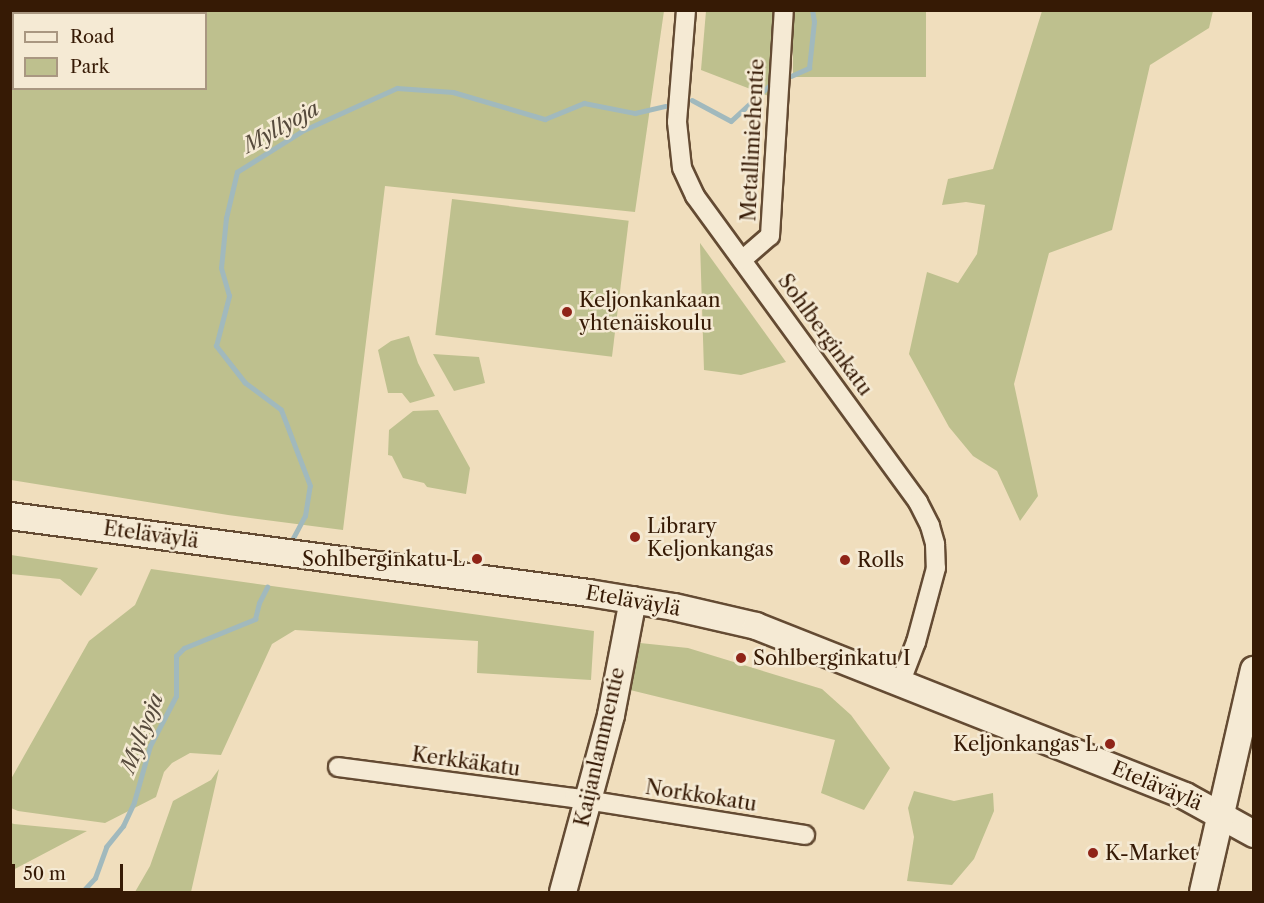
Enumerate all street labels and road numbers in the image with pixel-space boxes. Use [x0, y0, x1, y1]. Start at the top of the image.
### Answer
street label: Metallimiehentie [737, 58, 769, 222]
street label: Sohlberginkatu [773, 269, 877, 401]
street label: Eteläväylä [102, 516, 200, 554]
street label: Eteläväylä [584, 581, 682, 621]
street label: Kaijanlammentie [570, 665, 630, 829]
street label: Kerkkäkatu [410, 743, 522, 781]
street label: Eteläväylä [1108, 756, 1206, 816]
street label: Norkkokatu [644, 775, 758, 817]

